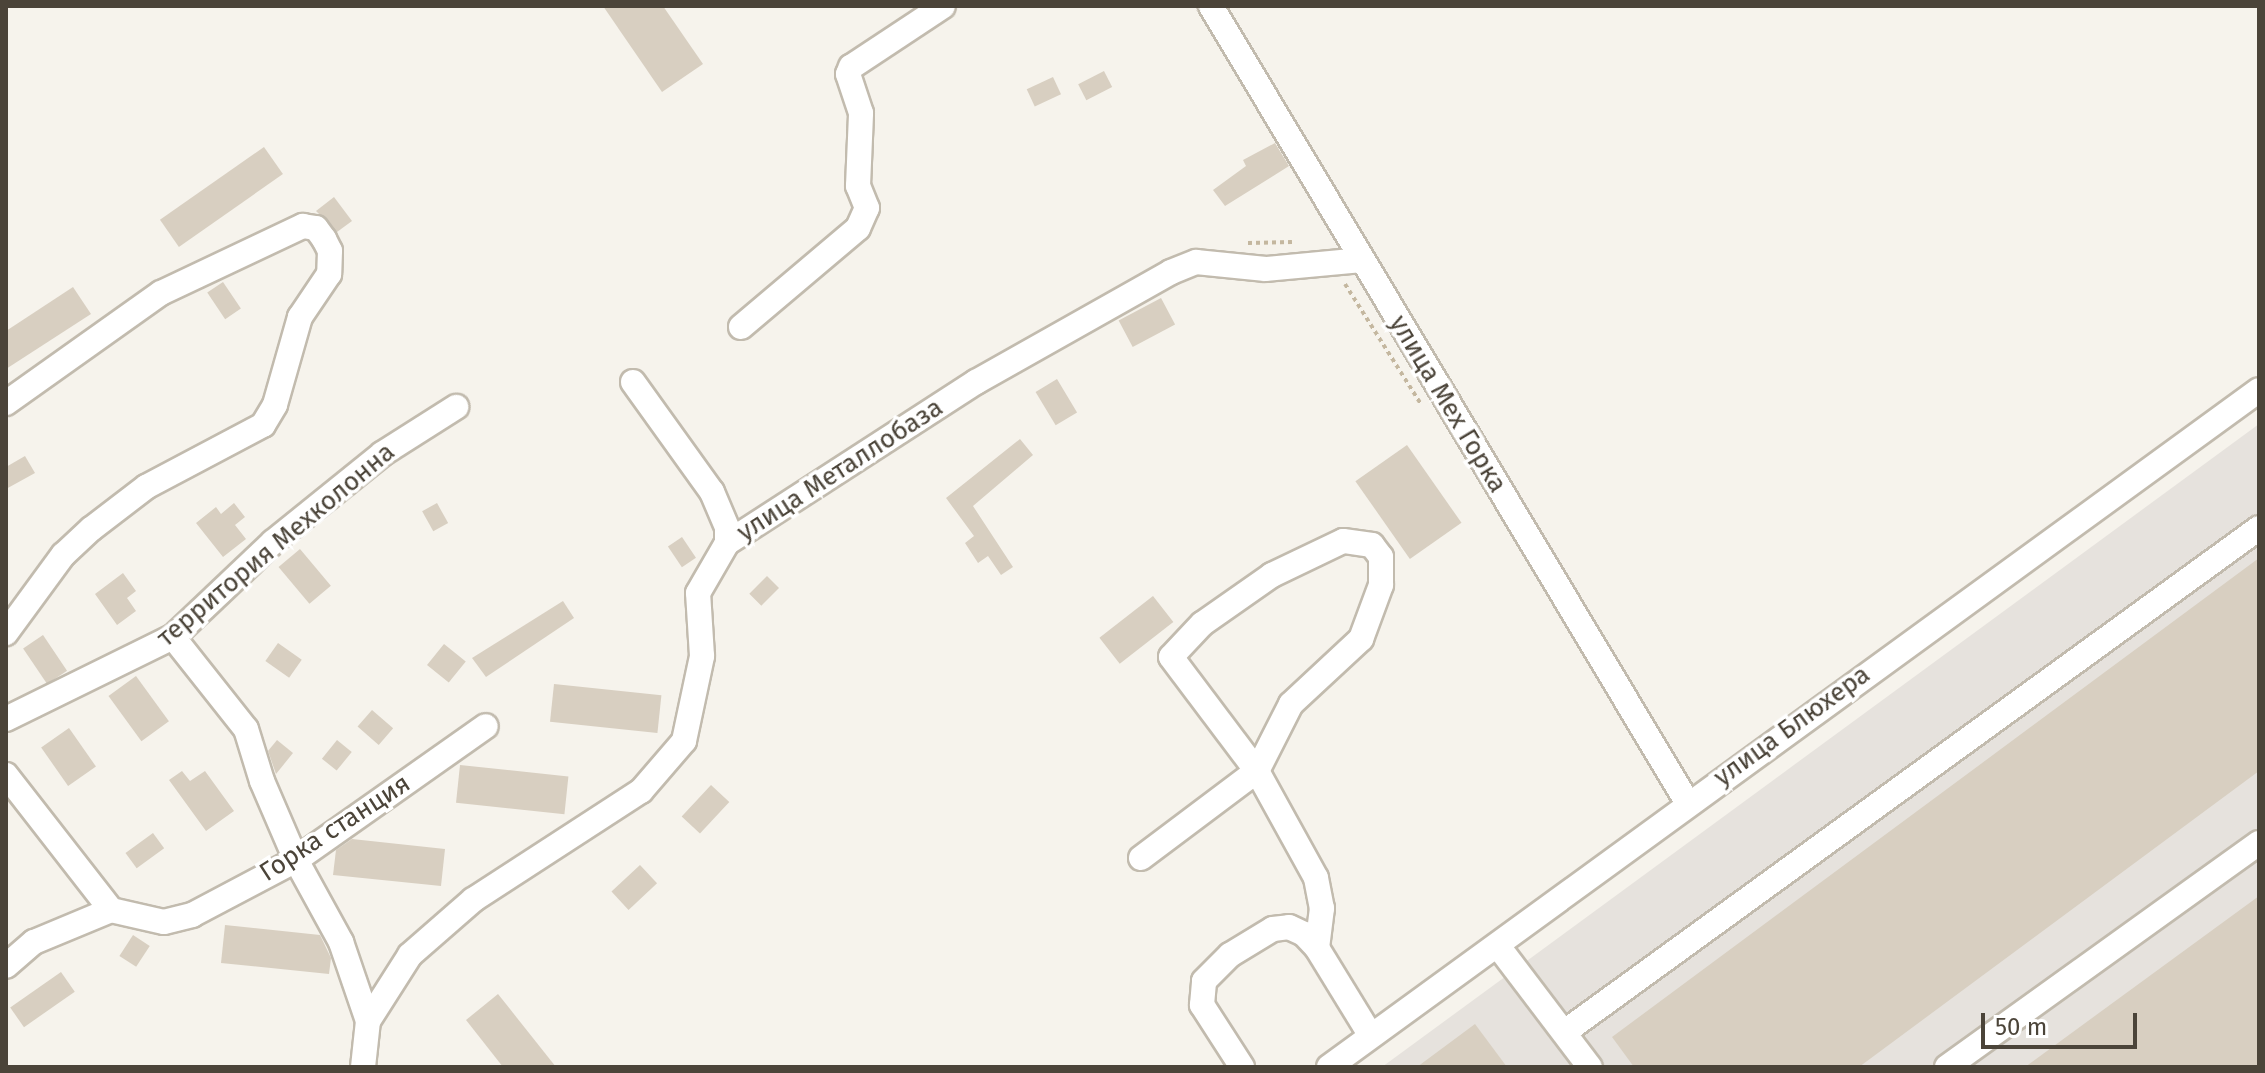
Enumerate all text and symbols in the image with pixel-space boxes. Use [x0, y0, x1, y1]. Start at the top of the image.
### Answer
street label: улица Мех Горка [1383, 310, 1513, 498]
street label: улица Металлобаза [731, 392, 949, 548]
street label: территория Мехколонна [151, 437, 401, 653]
street label: улица Блюхера [1708, 659, 1876, 793]
street label: Горка станция [254, 768, 416, 888]
scale bar [1985, 997, 2141, 1047]
text: 50 m [1995, 1013, 2047, 1041]

